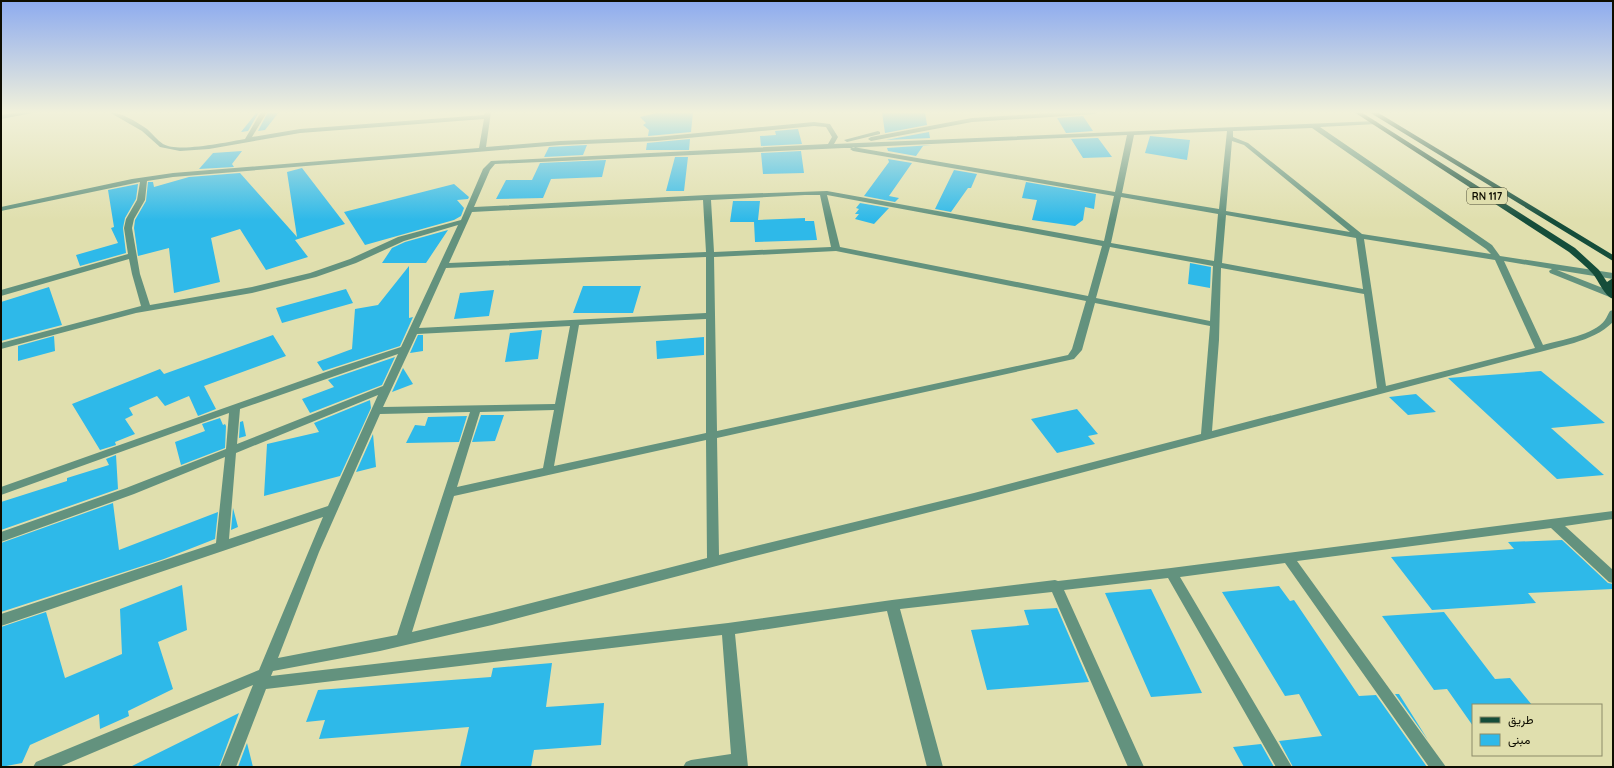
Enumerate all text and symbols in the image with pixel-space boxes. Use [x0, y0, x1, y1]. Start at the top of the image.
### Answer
road number: RN 117 [1467, 188, 1507, 204]
legend [1472, 704, 1602, 756]
text: طريق [1508, 712, 1534, 728]
text: مبنى [1508, 732, 1530, 748]

